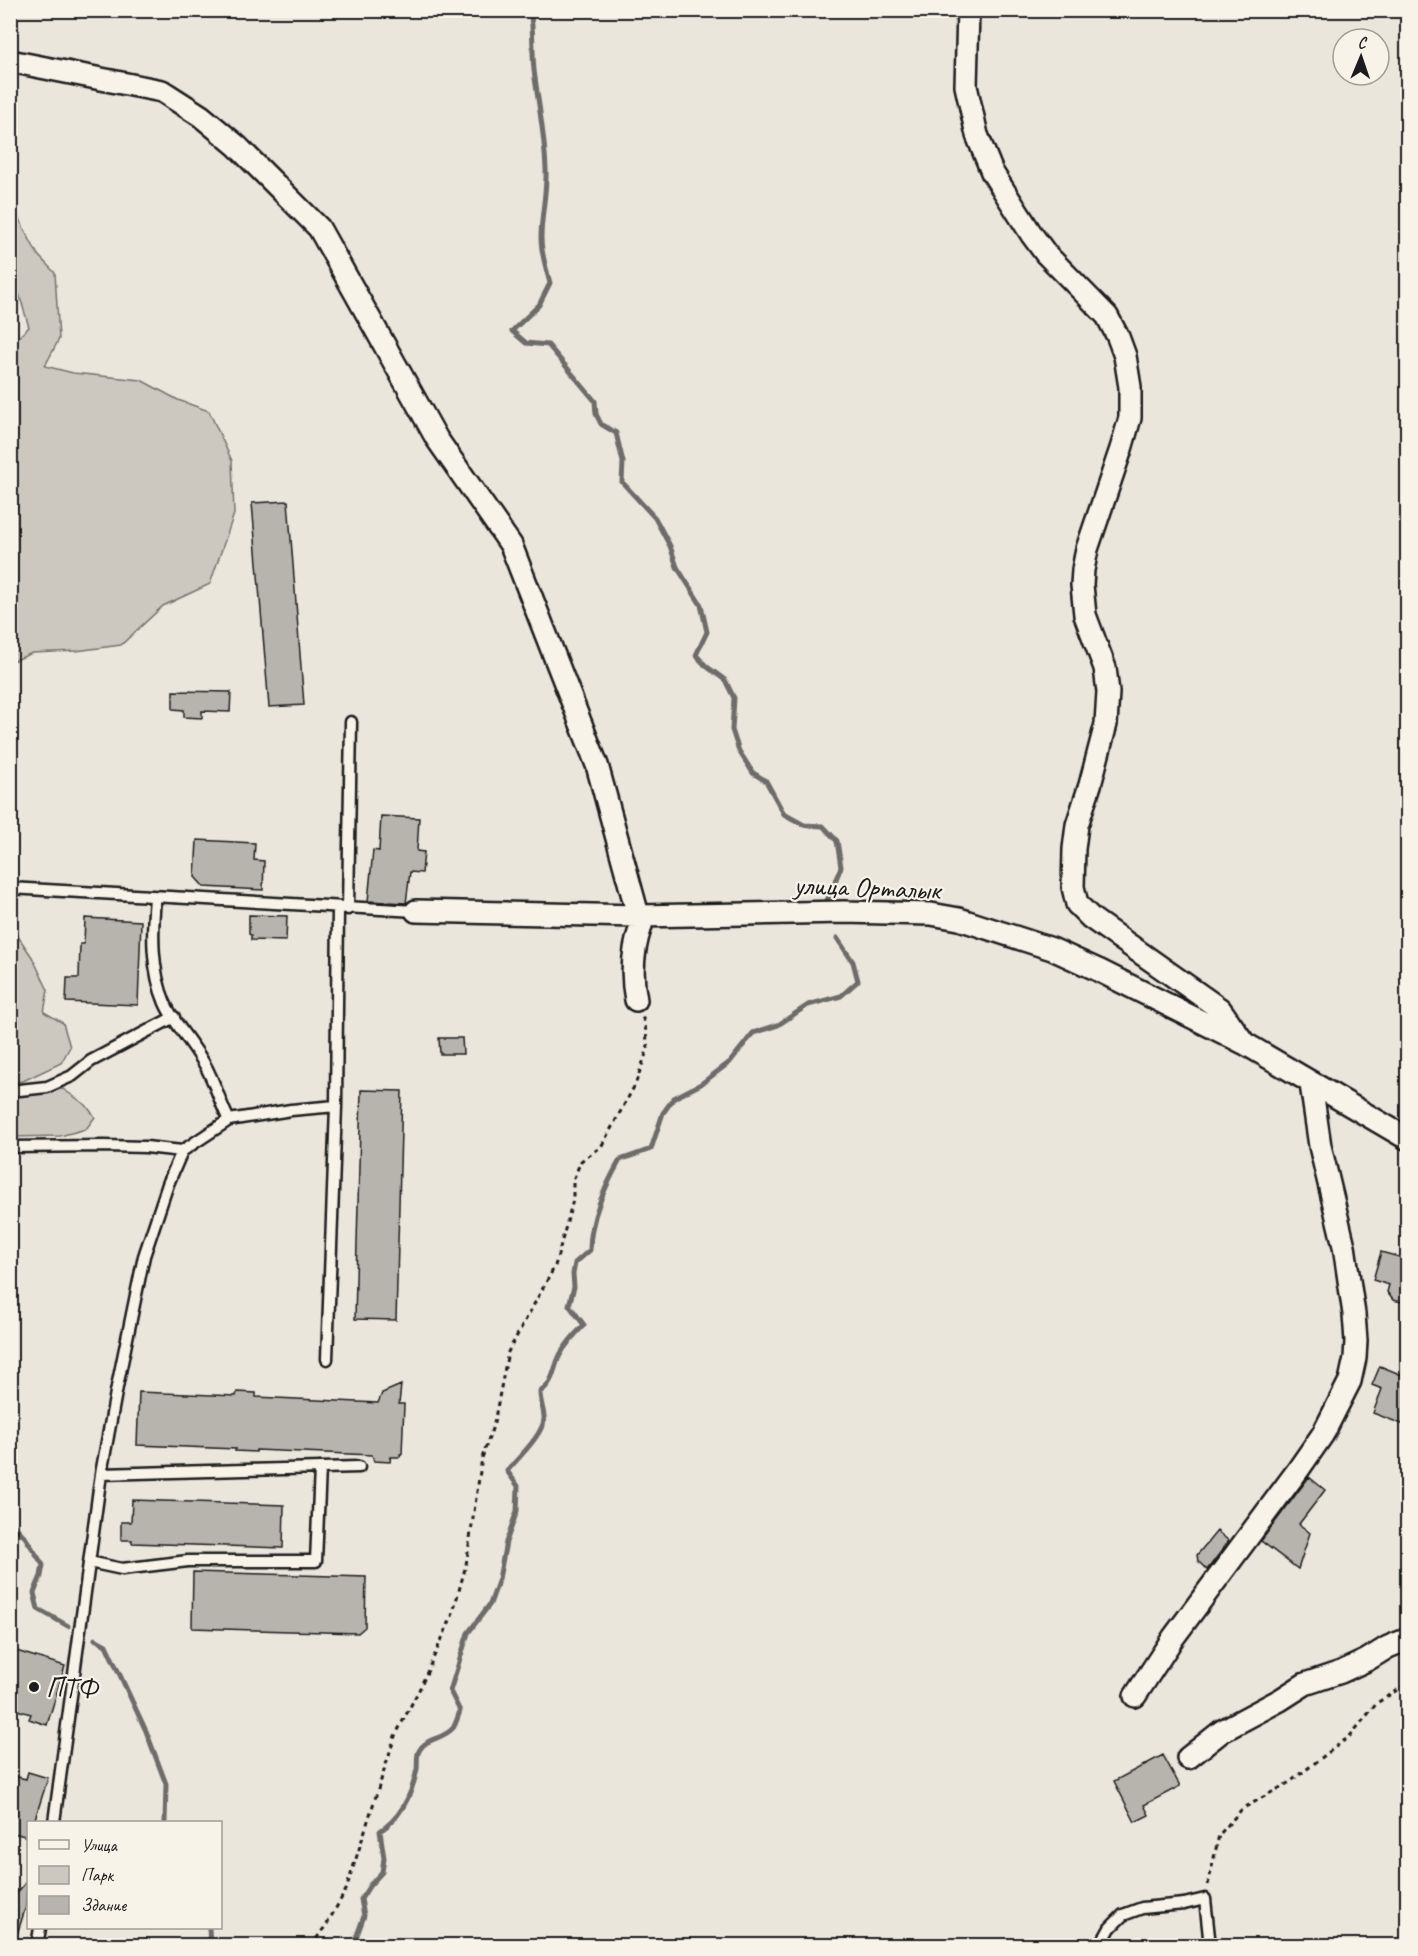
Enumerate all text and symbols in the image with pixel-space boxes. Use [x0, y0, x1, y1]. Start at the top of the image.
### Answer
north arrow [1331, 27, 1391, 87]
text: С [1357, 33, 1368, 53]
street label: улица Орталык [791, 867, 944, 907]
place label: ПТФ [46, 1670, 100, 1705]
marker: ПТФ [27, 1680, 41, 1694]
legend [27, 1821, 222, 1929]
text: Улица [81, 1834, 118, 1856]
text: Парк [81, 1864, 115, 1886]
text: Здание [81, 1894, 127, 1916]

